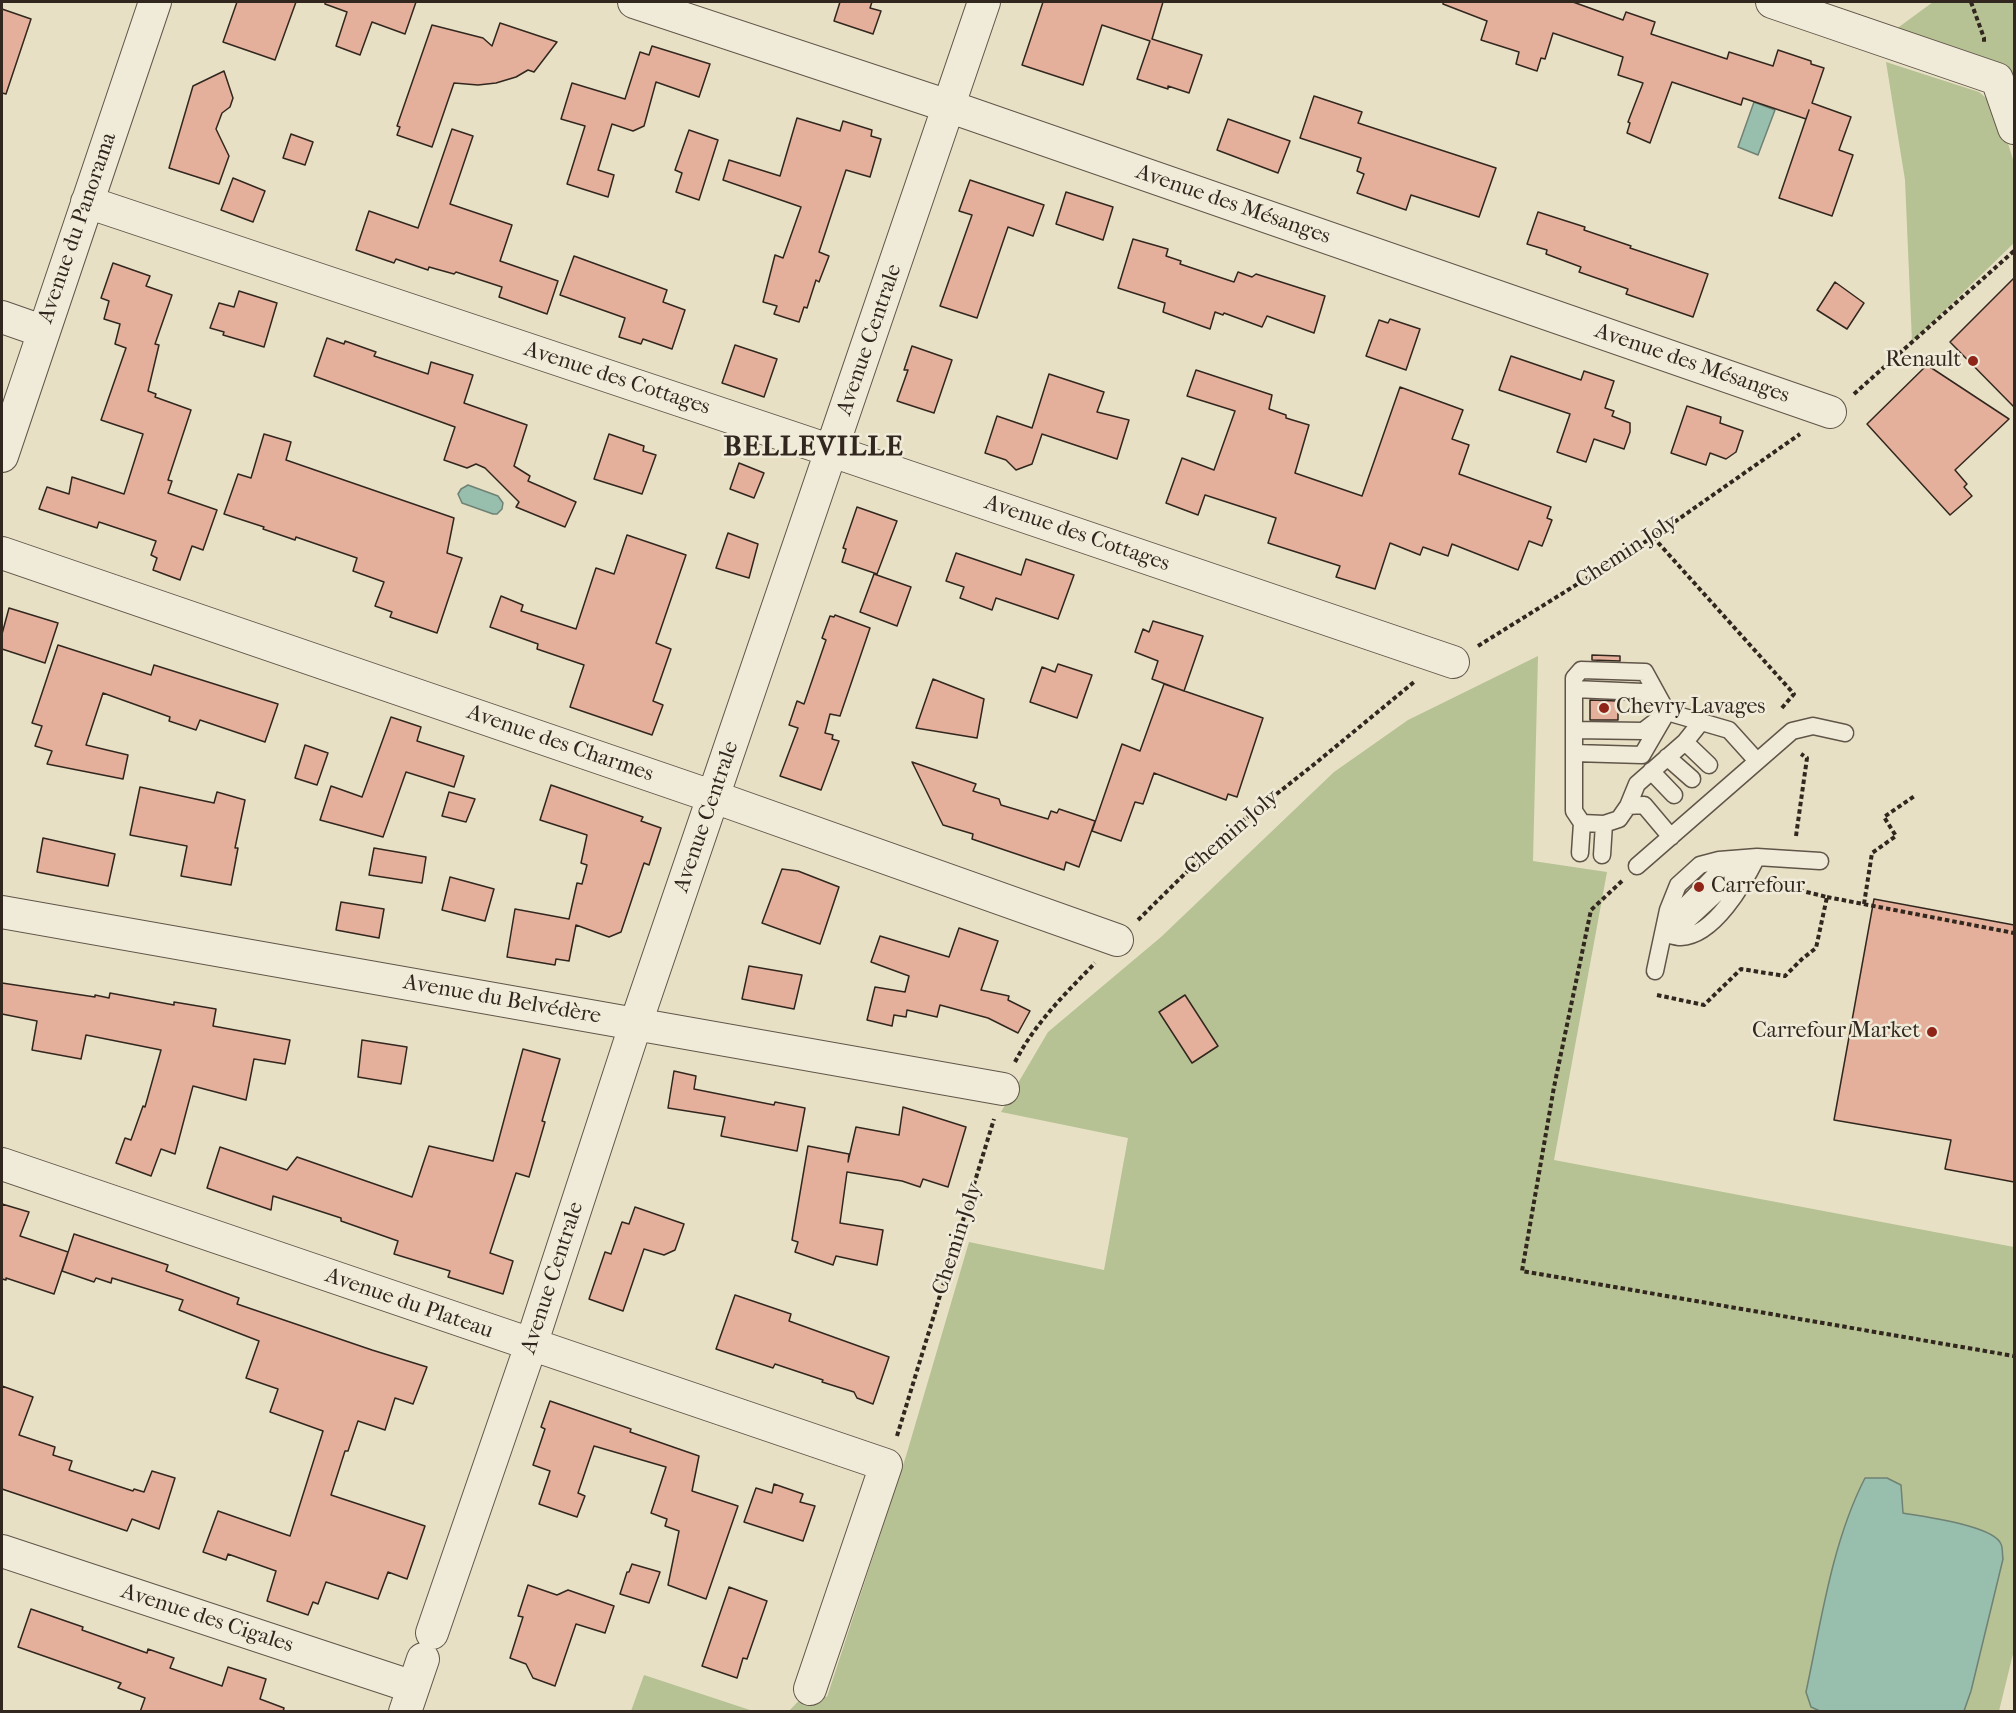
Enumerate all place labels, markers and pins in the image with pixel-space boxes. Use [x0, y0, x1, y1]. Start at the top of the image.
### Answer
place label: Renault [1885, 348, 1961, 374]
marker: Renault [1966, 354, 1980, 368]
place label: Chevry Lavages [1616, 695, 1765, 721]
marker: Chevry Lavages [1597, 701, 1611, 715]
place label: Carrefour [1711, 874, 1805, 900]
marker: Carrefour [1692, 880, 1706, 894]
place label: Carrefour Market [1752, 1019, 1920, 1045]
marker: Carrefour Market [1925, 1025, 1939, 1039]

